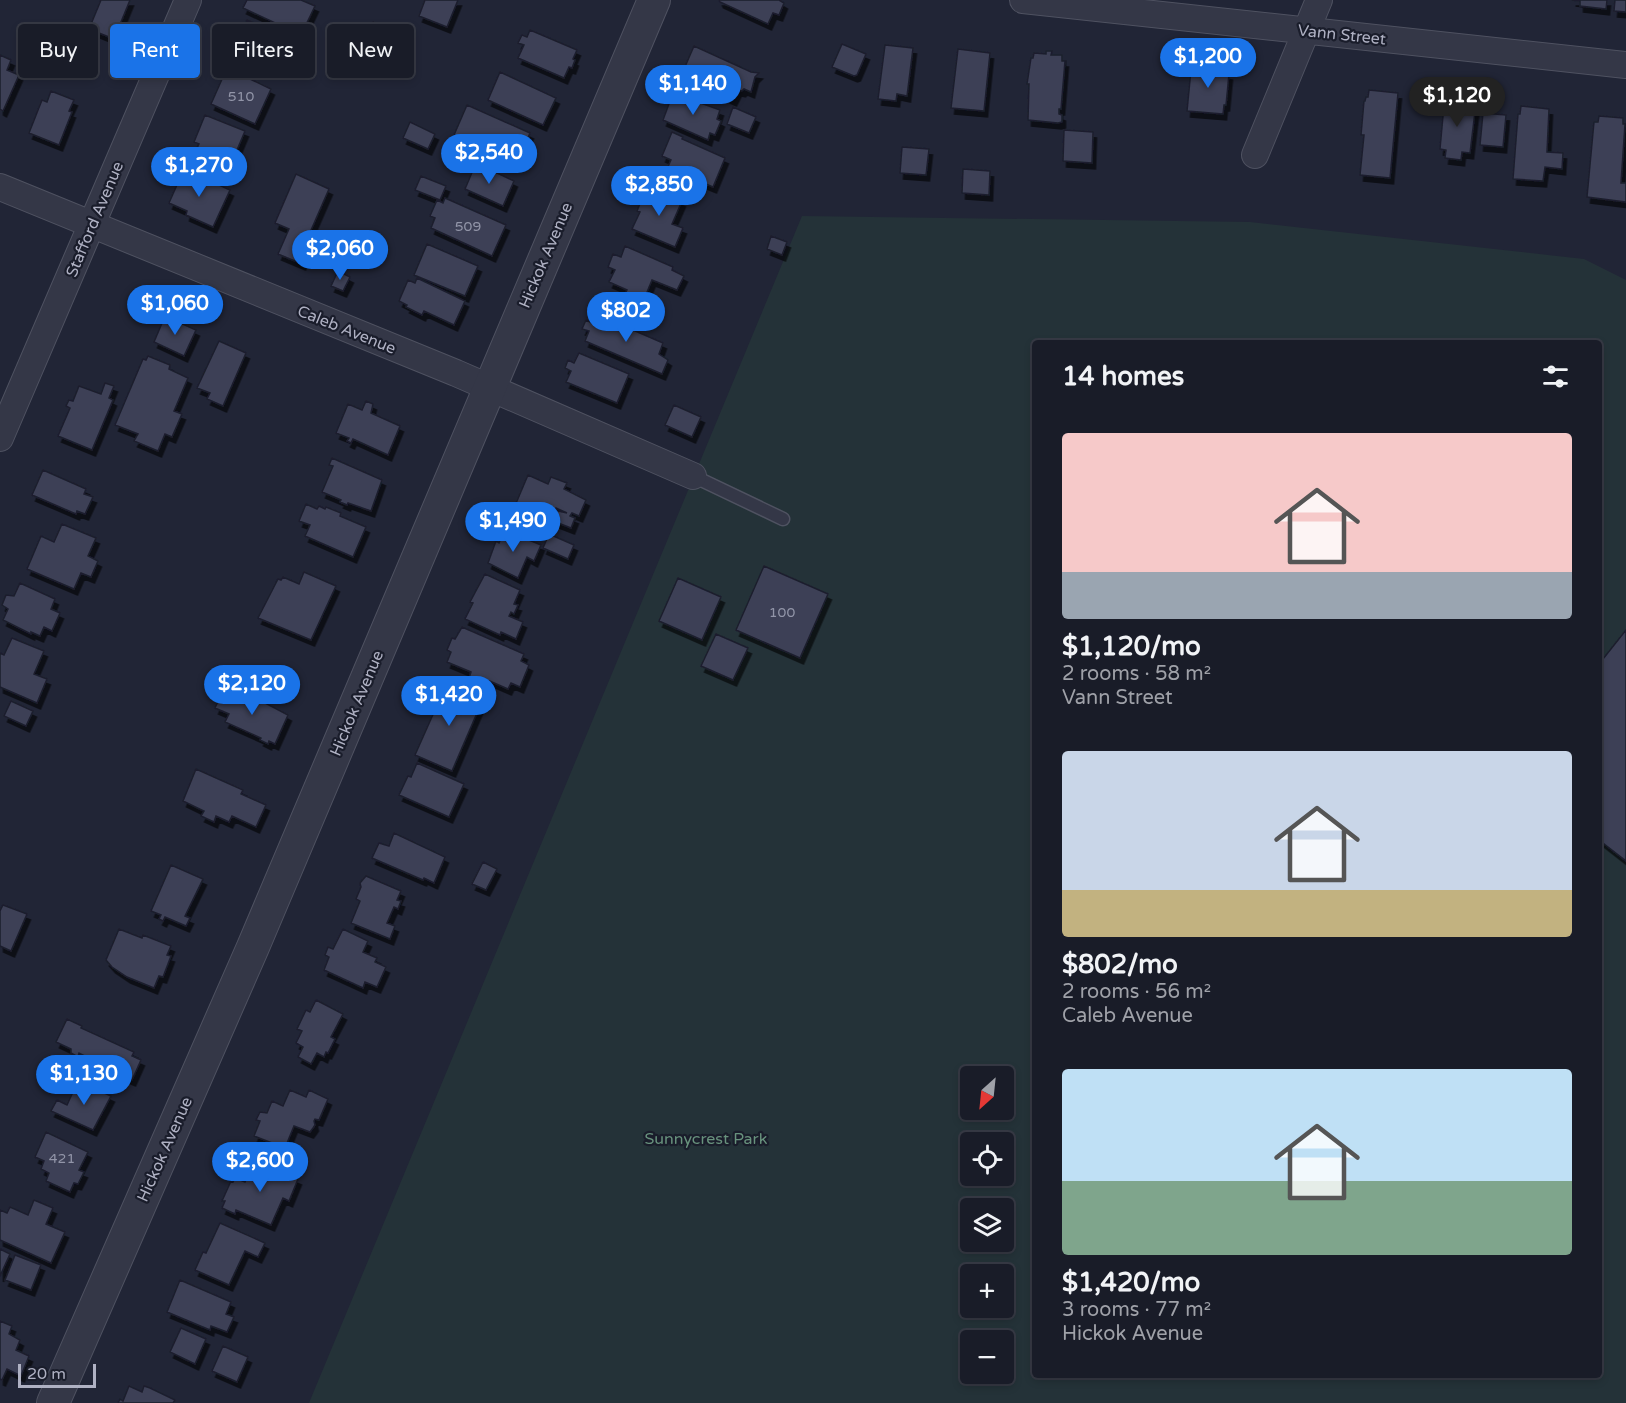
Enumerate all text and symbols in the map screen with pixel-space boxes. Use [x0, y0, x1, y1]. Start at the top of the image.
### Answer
street label: Vann Street [1297, 20, 1387, 50]
chip: Buy [18, 24, 98, 78]
chip: Rent [110, 24, 200, 78]
chip: Filters [212, 24, 315, 78]
chip: New [327, 24, 414, 78]
pin: $1,200 [1159, 38, 1257, 89]
text: $1,200 [1174, 45, 1242, 69]
pin: $1,140 [644, 65, 742, 116]
text: $1,140 [659, 72, 727, 96]
pin: $1,120 [1408, 77, 1506, 128]
text: $1,120 [1423, 84, 1491, 108]
house number: 510 [228, 88, 254, 105]
pin: $2,540 [440, 134, 538, 185]
text: $2,540 [455, 141, 523, 165]
pin: $1,270 [150, 147, 248, 198]
text: $1,270 [165, 154, 233, 178]
street label: Stafford Avenue [62, 159, 128, 280]
pin: $2,850 [610, 166, 708, 217]
text: $2,850 [625, 173, 693, 197]
street label: Hickok Avenue [515, 200, 577, 311]
house number: 509 [455, 218, 481, 235]
pin: $2,060 [291, 230, 389, 281]
text: $2,060 [306, 237, 374, 261]
pin: $1,060 [126, 285, 224, 336]
text: $1,060 [141, 292, 209, 316]
pin: $802 [590, 292, 662, 343]
text: $802 [601, 299, 651, 323]
street label: Caleb Avenue [294, 301, 399, 359]
icon: filters [1539, 360, 1572, 393]
text: 14 homes [1062, 361, 1184, 392]
icon: home [1263, 472, 1371, 580]
pin: $1,490 [464, 502, 562, 553]
text: $1,490 [479, 509, 547, 533]
house number: 100 [769, 604, 795, 621]
text: $1,120/mo [1062, 631, 1201, 662]
street label: Hickok Avenue [326, 648, 388, 759]
text: 2 rooms · 58 m² [1062, 662, 1211, 686]
pin: $2,120 [203, 665, 301, 716]
text: $2,120 [218, 672, 286, 696]
pin: $1,420 [400, 676, 498, 727]
text: $1,420 [415, 683, 483, 707]
text: Vann Street [1062, 686, 1173, 710]
icon: home [1263, 790, 1371, 898]
text: $802/mo [1062, 949, 1178, 980]
text: 2 rooms · 56 m² [1062, 980, 1211, 1004]
text: Caleb Avenue [1062, 1004, 1193, 1028]
pin: $1,130 [35, 1055, 133, 1106]
text: $1,130 [50, 1062, 118, 1086]
north arrow [960, 1066, 1014, 1120]
map controls [960, 1066, 1014, 1384]
street label: Hickok Avenue [133, 1094, 197, 1205]
icon: home [1263, 1108, 1371, 1216]
park label: Sunnycrest Park [645, 1129, 768, 1149]
button: locate [960, 1132, 1014, 1186]
pin: $2,600 [211, 1142, 309, 1193]
text: $2,600 [226, 1149, 294, 1173]
house number: 421 [49, 1150, 75, 1167]
button: layers [960, 1198, 1014, 1252]
button: + [960, 1264, 1014, 1318]
text: $1,420/mo [1062, 1267, 1200, 1298]
text: 3 rooms · 77 m² [1062, 1298, 1211, 1322]
text: Hickok Avenue [1062, 1322, 1203, 1346]
button: − [960, 1330, 1014, 1384]
scale bar [18, 1361, 96, 1388]
text: 20 m [27, 1364, 66, 1384]

